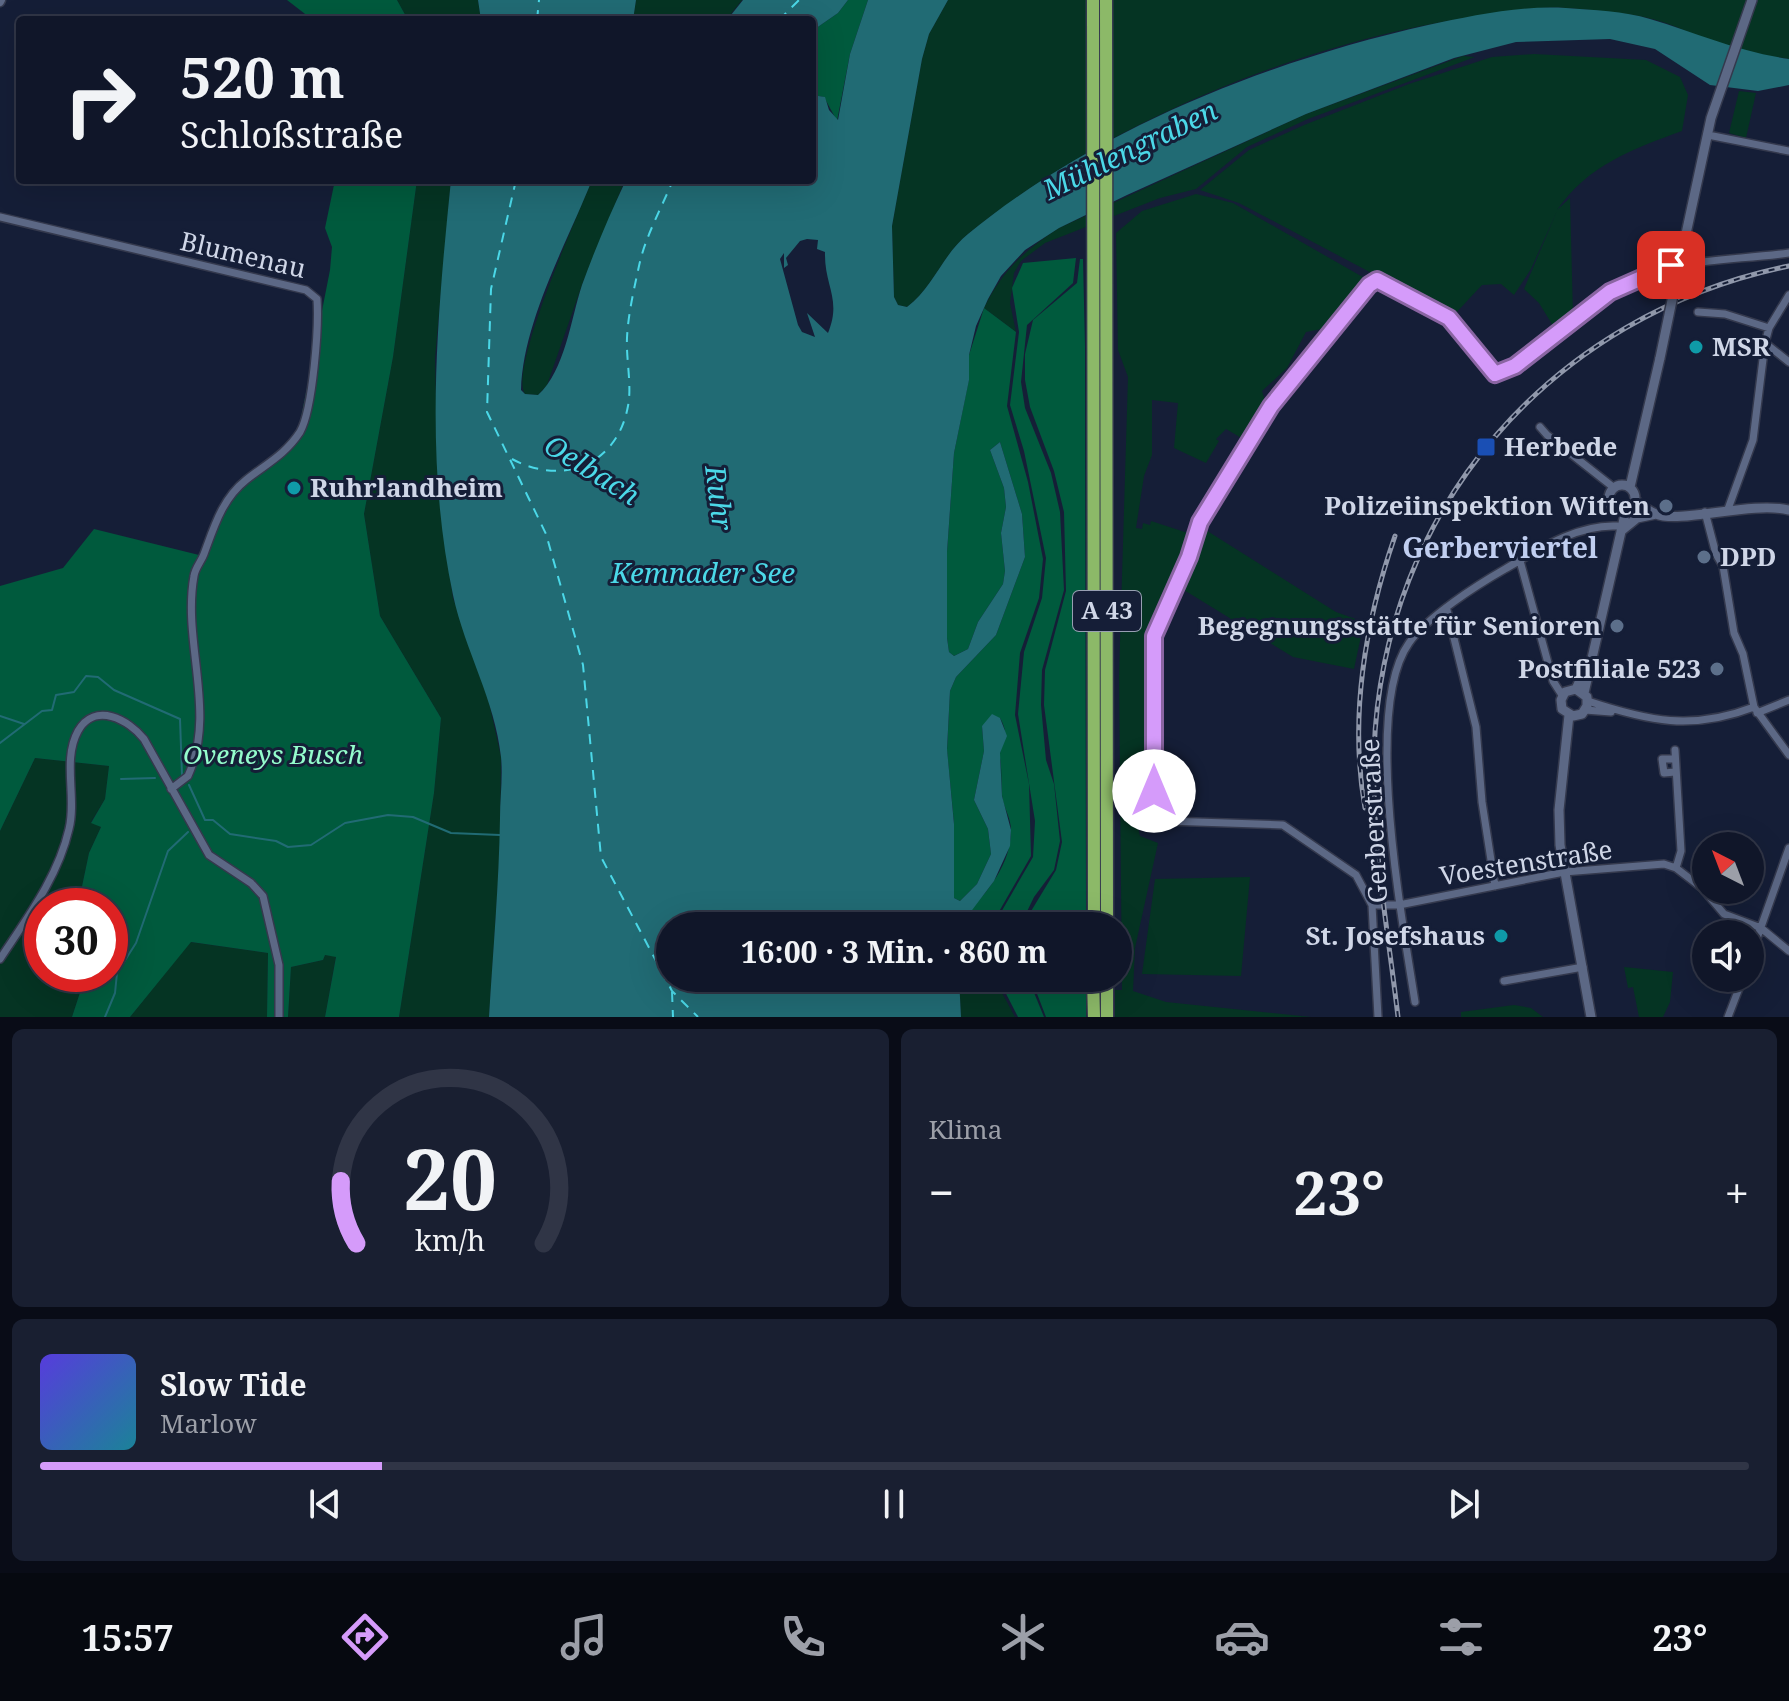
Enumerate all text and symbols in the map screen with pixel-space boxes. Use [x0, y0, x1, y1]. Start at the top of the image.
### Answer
text: 520 m [180, 38, 345, 114]
icon: right [48, 48, 152, 152]
water label: Mühlengraben [1035, 90, 1223, 208]
text: Schloßstraße [180, 110, 403, 159]
street label: Blumenau [177, 222, 310, 286]
pin [1637, 231, 1705, 299]
icon: arrive [1649, 243, 1693, 287]
place label: MSR [1712, 328, 1771, 364]
marker: MSR [1687, 338, 1705, 356]
water label: Oelbach [538, 425, 648, 513]
place label: Herbede [1504, 428, 1617, 464]
marker: Herbede [1475, 436, 1497, 458]
water label: Ruhr [697, 462, 743, 533]
place label: Ruhrlandheim [310, 469, 503, 505]
marker: Ruhrlandheim [285, 479, 303, 497]
place label: Polizeiinspektion Witten [1324, 487, 1650, 523]
marker: Polizeiinspektion Witten [1657, 497, 1675, 515]
district label: Gerberviertel [1402, 528, 1598, 566]
place label: DPD [1720, 538, 1776, 574]
marker: DPD [1695, 548, 1713, 566]
water label: Kemnader See [610, 553, 795, 591]
road number: A 43 [1073, 591, 1141, 631]
place label: Begegnungsstätte für Senioren [1198, 607, 1601, 643]
marker: Begegnungsstätte für Senioren [1608, 617, 1626, 635]
place label: Postfiliale 523 [1518, 650, 1701, 686]
marker: Postfiliale 523 [1708, 660, 1726, 678]
park label: Oveneys Busch [183, 736, 363, 772]
street label: Gerberstraße [1351, 738, 1395, 904]
position arrow [1112, 749, 1196, 833]
street label: Voestenstraße [1437, 831, 1615, 893]
north arrow [1692, 832, 1764, 904]
map controls [1692, 832, 1764, 992]
speed limit sign: 30 [24, 888, 128, 992]
place label: St. Josefshaus [1305, 917, 1485, 953]
button: sound [1692, 920, 1764, 992]
marker: St. Josefshaus [1492, 927, 1510, 945]
text: 16:00 · 3 Min. · 860 m [741, 931, 1047, 972]
text: Klima [929, 1111, 1002, 1147]
text: 20 [403, 1121, 497, 1234]
text: 23° [1293, 1151, 1385, 1233]
text: − [929, 1162, 954, 1222]
text: + [1724, 1162, 1749, 1222]
text: km/h [415, 1220, 485, 1259]
text: Slow Tide [160, 1364, 307, 1405]
text: Marlow [160, 1405, 257, 1441]
icon: previous [303, 1482, 347, 1526]
icon: pause [872, 1482, 916, 1526]
icon: next [1442, 1482, 1486, 1526]
icon: directions [337, 1609, 393, 1665]
icon: music [556, 1609, 612, 1665]
icon: phone [775, 1609, 831, 1665]
icon: climate [995, 1609, 1051, 1665]
icon: car [1214, 1609, 1270, 1665]
icon: filters [1433, 1609, 1489, 1665]
text: 15:57 [82, 1613, 174, 1662]
text: 23° [1652, 1613, 1707, 1662]

